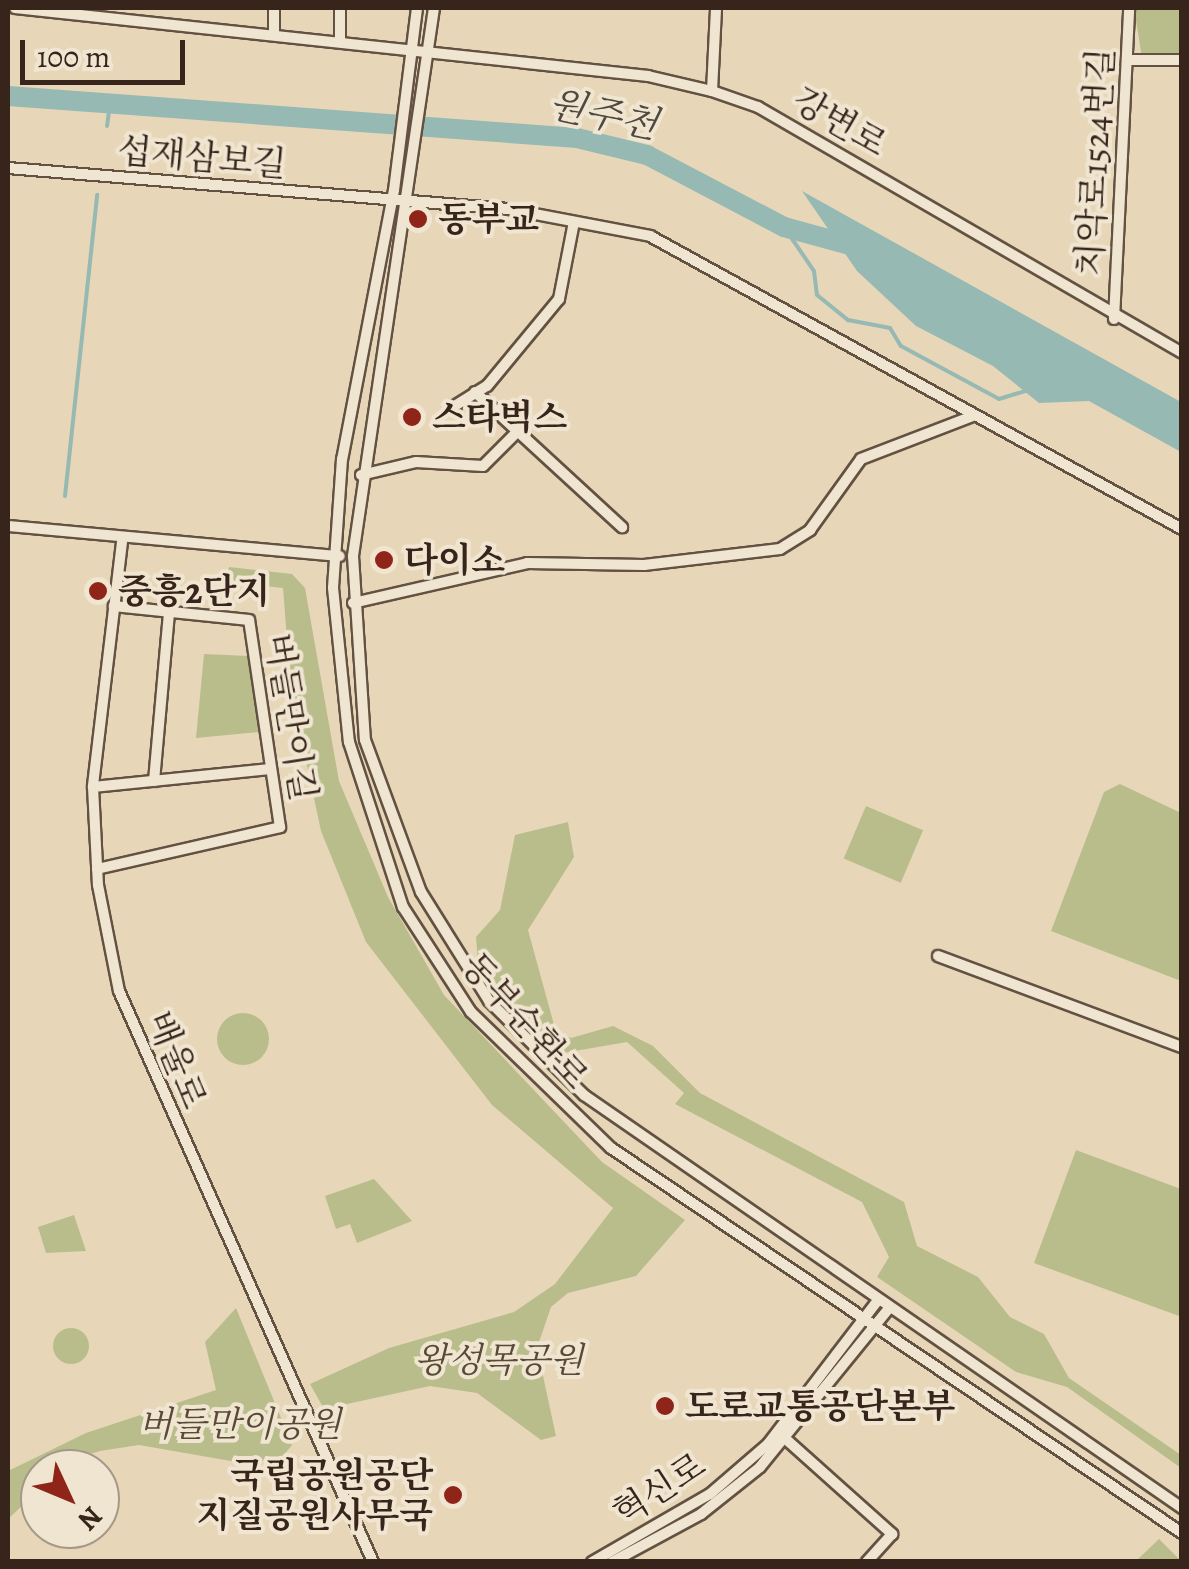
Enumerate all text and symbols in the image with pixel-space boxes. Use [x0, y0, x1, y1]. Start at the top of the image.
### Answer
scale bar [25, 20, 190, 82]
text: 100 m [37, 37, 110, 77]
street label: 치악로1524번길 [1068, 47, 1122, 277]
street label: 강변로 [786, 78, 894, 166]
water label: 원주천 [544, 81, 662, 149]
street label: 섭재삼보길 [116, 129, 288, 185]
place label: 동부교 [438, 198, 539, 240]
marker: 동부교 [407, 208, 429, 230]
place label: 스타벅스 [432, 396, 567, 438]
marker: 스타벅스 [401, 406, 423, 428]
place label: 다이소 [404, 539, 505, 581]
marker: 다이소 [373, 549, 395, 571]
place label: 중흥2단지 [118, 570, 270, 612]
marker: 중흥2단지 [87, 580, 109, 602]
street label: 버들만이길 [257, 630, 325, 804]
street label: 동부순환로 [453, 944, 597, 1098]
street label: 배울로 [139, 1005, 215, 1115]
park label: 왕성목공원 [414, 1339, 584, 1381]
place label: 도로교통공단본부 [685, 1385, 955, 1427]
marker: 도로교통공단본부 [654, 1395, 676, 1417]
park label: 버들만이공원 [139, 1403, 341, 1445]
street label: 혁신로 [605, 1444, 713, 1534]
north arrow [20, 1449, 120, 1549]
place label: 국립공원공단 지질공원사무국 [196, 1454, 433, 1536]
marker: 국립공원공단 지질공원사무국 [442, 1484, 464, 1506]
text: N [69, 1498, 111, 1539]

